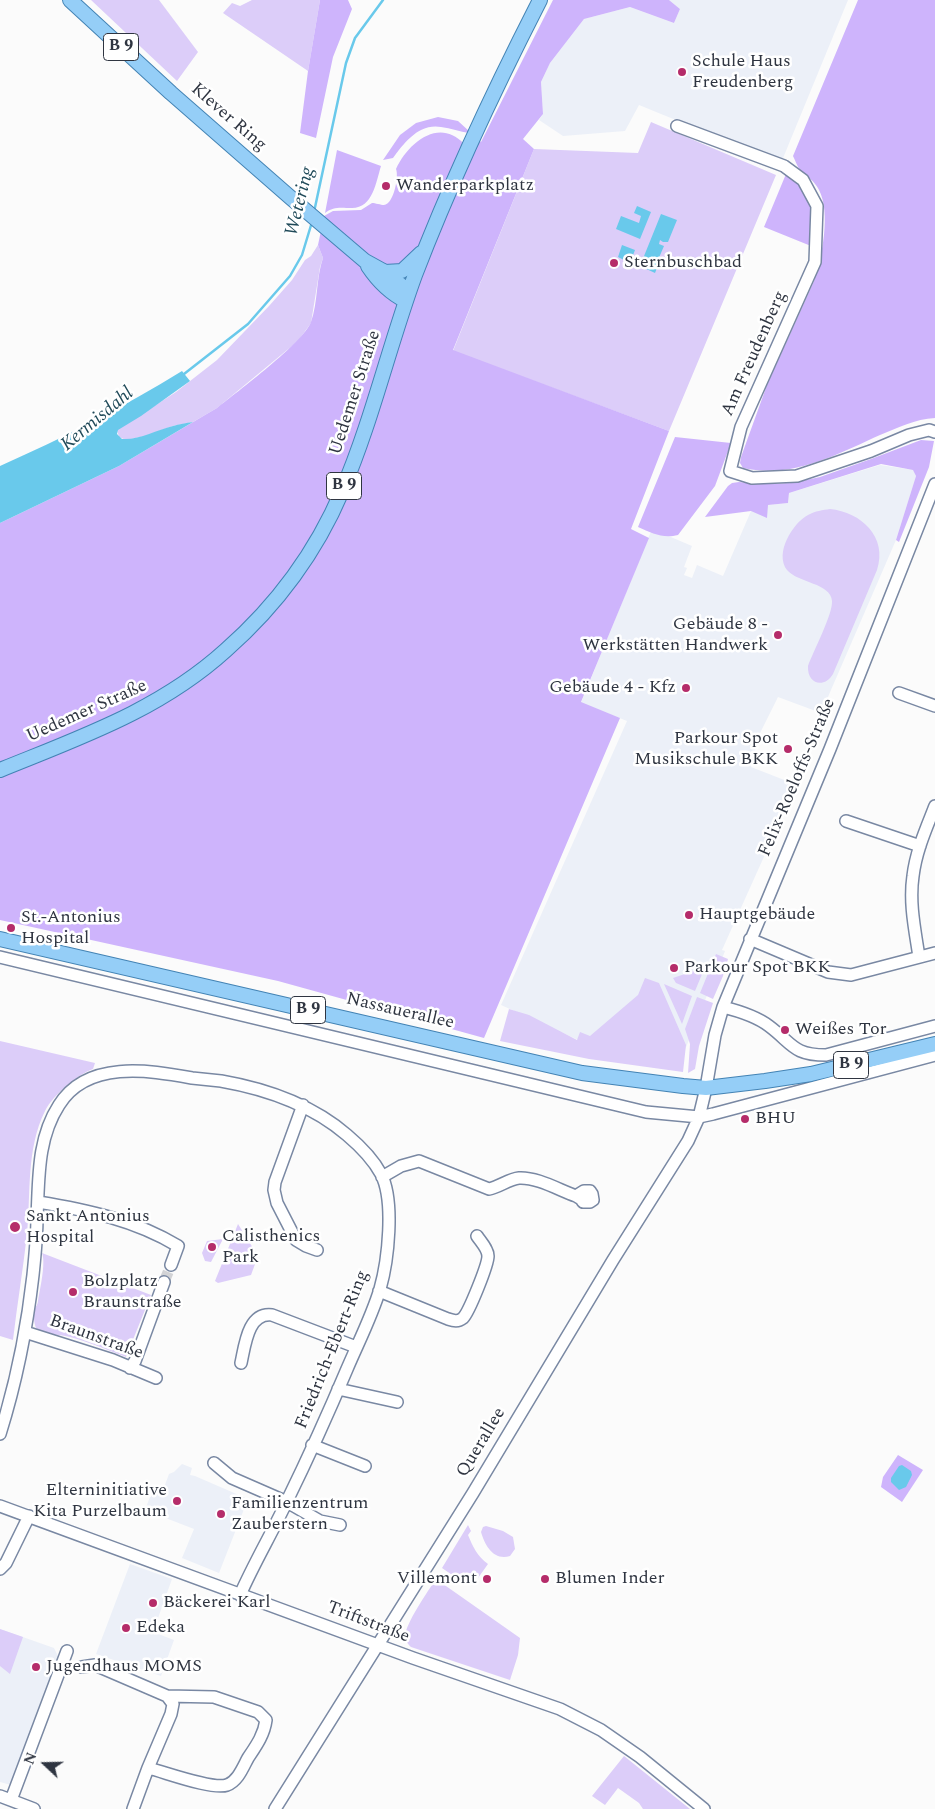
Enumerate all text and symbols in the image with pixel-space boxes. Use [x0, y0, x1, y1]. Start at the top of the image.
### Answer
road number: B 9 [104, 34, 138, 61]
place label: Schule Haus Freudenberg [692, 51, 793, 94]
marker: Schule Haus Freudenberg [676, 66, 688, 78]
street label: Klever Ring [186, 79, 270, 157]
water label: Wetering [281, 165, 321, 239]
place label: Wanderparkplatz [396, 175, 534, 197]
marker: Wanderparkplatz [380, 180, 392, 192]
place label: Sternbuschbad [624, 252, 742, 274]
marker: Sternbuschbad [608, 257, 620, 269]
street label: Am Freudenberg [718, 288, 792, 420]
street label: Uedemer Straße [326, 328, 386, 458]
water label: Kermisdahl [57, 383, 139, 457]
road number: B 9 [326, 472, 362, 500]
place label: Gebäude 8 - Werkstätten Handwerk [583, 614, 768, 656]
marker: Gebäude 8 - Werkstätten Handwerk [772, 629, 784, 641]
street label: Uedemer Straße [23, 676, 151, 748]
place label: Gebäude 4 - Kfz [549, 677, 676, 699]
marker: Gebäude 4 - Kfz [680, 682, 692, 694]
street label: Felix-Roeloffs-Straße [755, 696, 841, 860]
place label: Parkour Spot Musikschule BKK [634, 728, 778, 771]
marker: Parkour Spot Musikschule BKK [782, 743, 794, 755]
place label: Hauptgebäude [699, 904, 815, 926]
place label: St.-Antonius Hospital [21, 907, 121, 950]
marker: Hauptgebäude [683, 909, 695, 921]
marker: St.-Antonius Hospital [5, 922, 17, 934]
place label: Parkour Spot BKK [684, 957, 830, 979]
marker: Parkour Spot BKK [668, 962, 680, 974]
street label: Nassauerallee [344, 989, 456, 1035]
road number: B 9 [290, 996, 326, 1024]
place label: Weißes Tor [795, 1019, 887, 1041]
marker: Weißes Tor [779, 1024, 791, 1036]
road number: B 9 [834, 1052, 868, 1078]
place label: BHU [755, 1108, 796, 1130]
marker: BHU [739, 1113, 751, 1125]
place label: Sankt Antonius Hospital [26, 1206, 150, 1248]
marker: Sankt Antonius Hospital [8, 1220, 22, 1234]
place label: Calisthenics Park [222, 1226, 320, 1268]
marker: Calisthenics Park [206, 1241, 218, 1253]
street label: Friedrich-Ebert-Ring [291, 1268, 375, 1432]
place label: Bolzplatz Braunstraße [83, 1271, 181, 1314]
marker: Bolzplatz Braunstraße [67, 1286, 79, 1298]
street label: Braunstraße [46, 1311, 146, 1365]
street label: Querallee [453, 1404, 511, 1482]
place label: Elterninitiative Kita Purzelbaum [33, 1480, 167, 1522]
place label: Familienzentrum Zauberstern [231, 1493, 369, 1536]
marker: Elterninitiative Kita Purzelbaum [171, 1495, 183, 1507]
marker: Familienzentrum Zauberstern [215, 1508, 227, 1520]
place label: Villemont [397, 1568, 477, 1590]
place label: Blumen Inder [555, 1568, 665, 1590]
marker: Villemont [481, 1573, 493, 1585]
marker: Blumen Inder [539, 1573, 551, 1585]
place label: Bäckerei Karl [163, 1592, 270, 1614]
marker: Bäckerei Karl [147, 1597, 159, 1609]
street label: Triftstraße [324, 1597, 412, 1649]
place label: Edeka [136, 1617, 185, 1639]
marker: Edeka [120, 1622, 132, 1634]
place label: Jugendhaus MOMS [46, 1656, 202, 1678]
marker: Jugendhaus MOMS [30, 1661, 42, 1673]
north arrow [20, 1739, 70, 1789]
text: N [19, 1749, 42, 1768]

